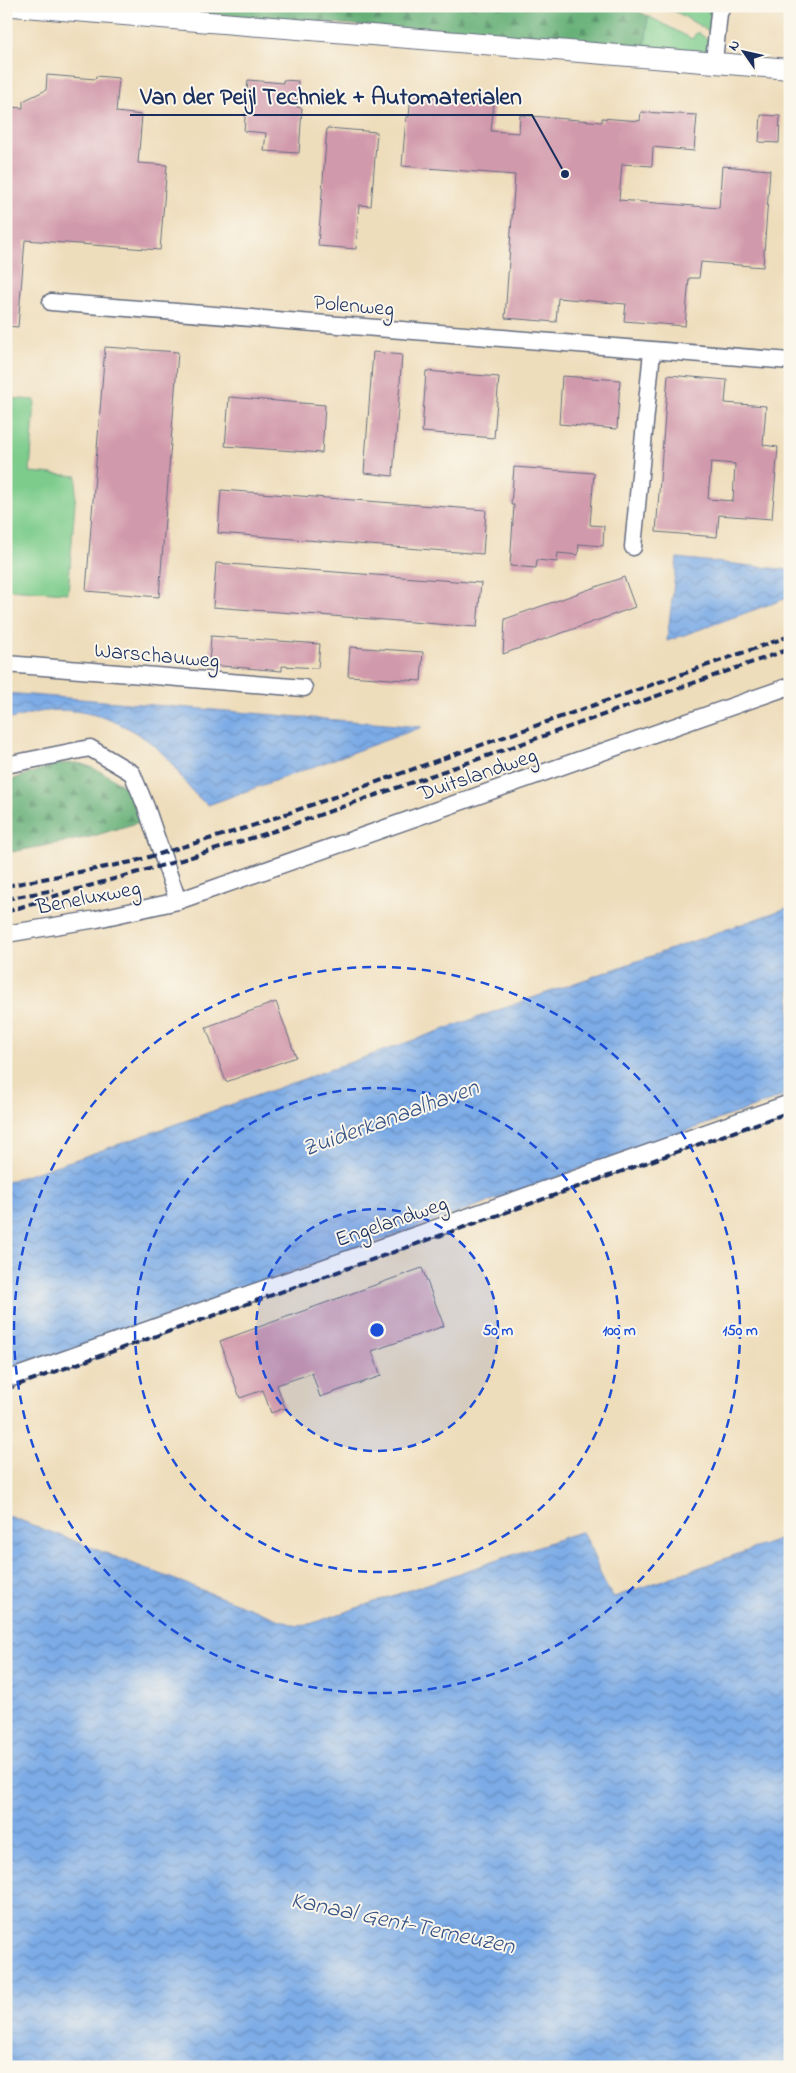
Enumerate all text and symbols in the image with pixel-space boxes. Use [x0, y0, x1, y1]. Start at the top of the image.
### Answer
north arrow [718, 28, 768, 78]
text: N [723, 36, 746, 55]
callout: Van der Peijl Techniek + Automaterialen [130, 76, 532, 115]
text: Van der Peijl Techniek + Automaterialen [139, 81, 522, 116]
street label: Polenweg [312, 288, 395, 327]
street label: Warschauweg [93, 636, 221, 679]
street label: Duitslandweg [413, 740, 542, 812]
street label: Beneluxweg [33, 873, 144, 926]
water label: Zuiderkanaalhaven [298, 1071, 485, 1168]
street label: Engelandweg [331, 1189, 453, 1258]
text: 50 m [483, 1320, 514, 1342]
text: 100 m [602, 1320, 636, 1342]
text: 150 m [722, 1320, 758, 1342]
centre of rings [368, 1321, 386, 1339]
water label: Kanaal Gent-Terneuzen [287, 1884, 519, 1965]

